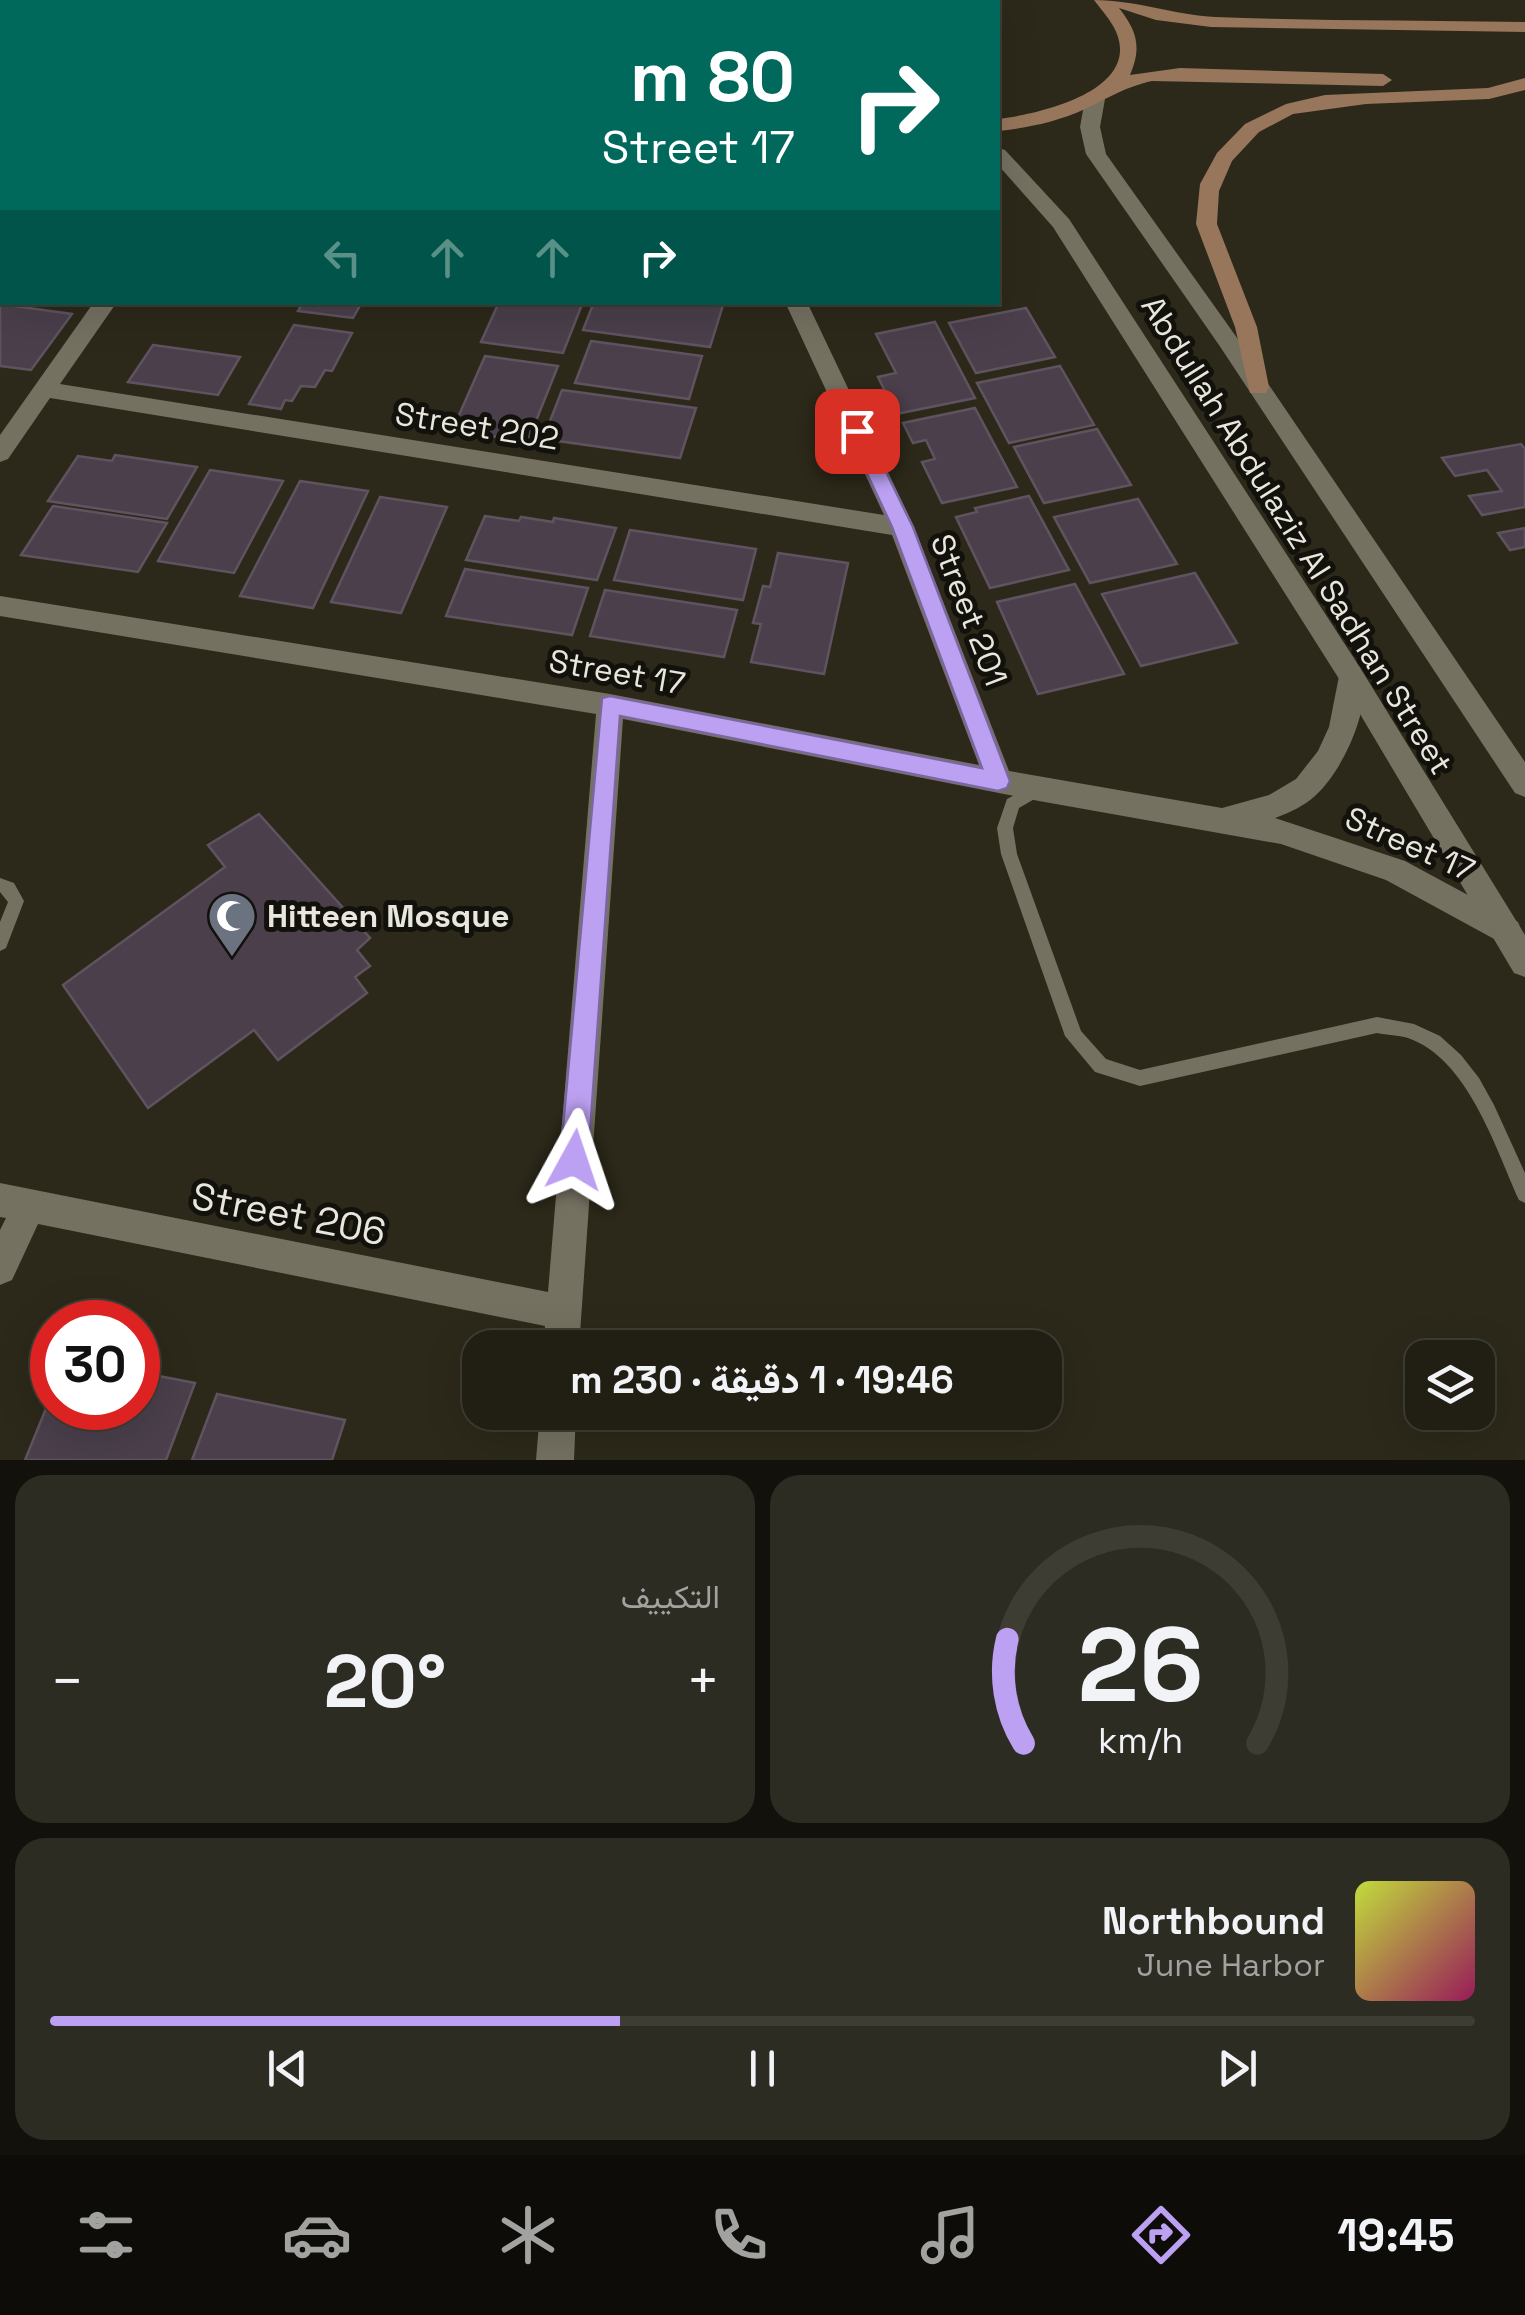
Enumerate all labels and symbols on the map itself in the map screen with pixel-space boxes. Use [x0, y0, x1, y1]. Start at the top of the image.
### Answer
street label: Abdullah Abdulaziz Al Sadhan Street [1133, 288, 1461, 782]
pin [815, 389, 900, 474]
street label: Street 202 [392, 393, 562, 459]
street label: Street 201 [922, 529, 1016, 691]
street label: Street 17 [546, 640, 688, 704]
street label: Street 17 [1339, 798, 1481, 890]
mosque icon: Hitteen Mosque [206, 890, 258, 958]
place label: Hitteen Mosque [267, 896, 509, 936]
position arrow [522, 1108, 626, 1212]
street label: Street 206 [188, 1172, 390, 1256]
speed limit sign: 30 [30, 1300, 160, 1430]

